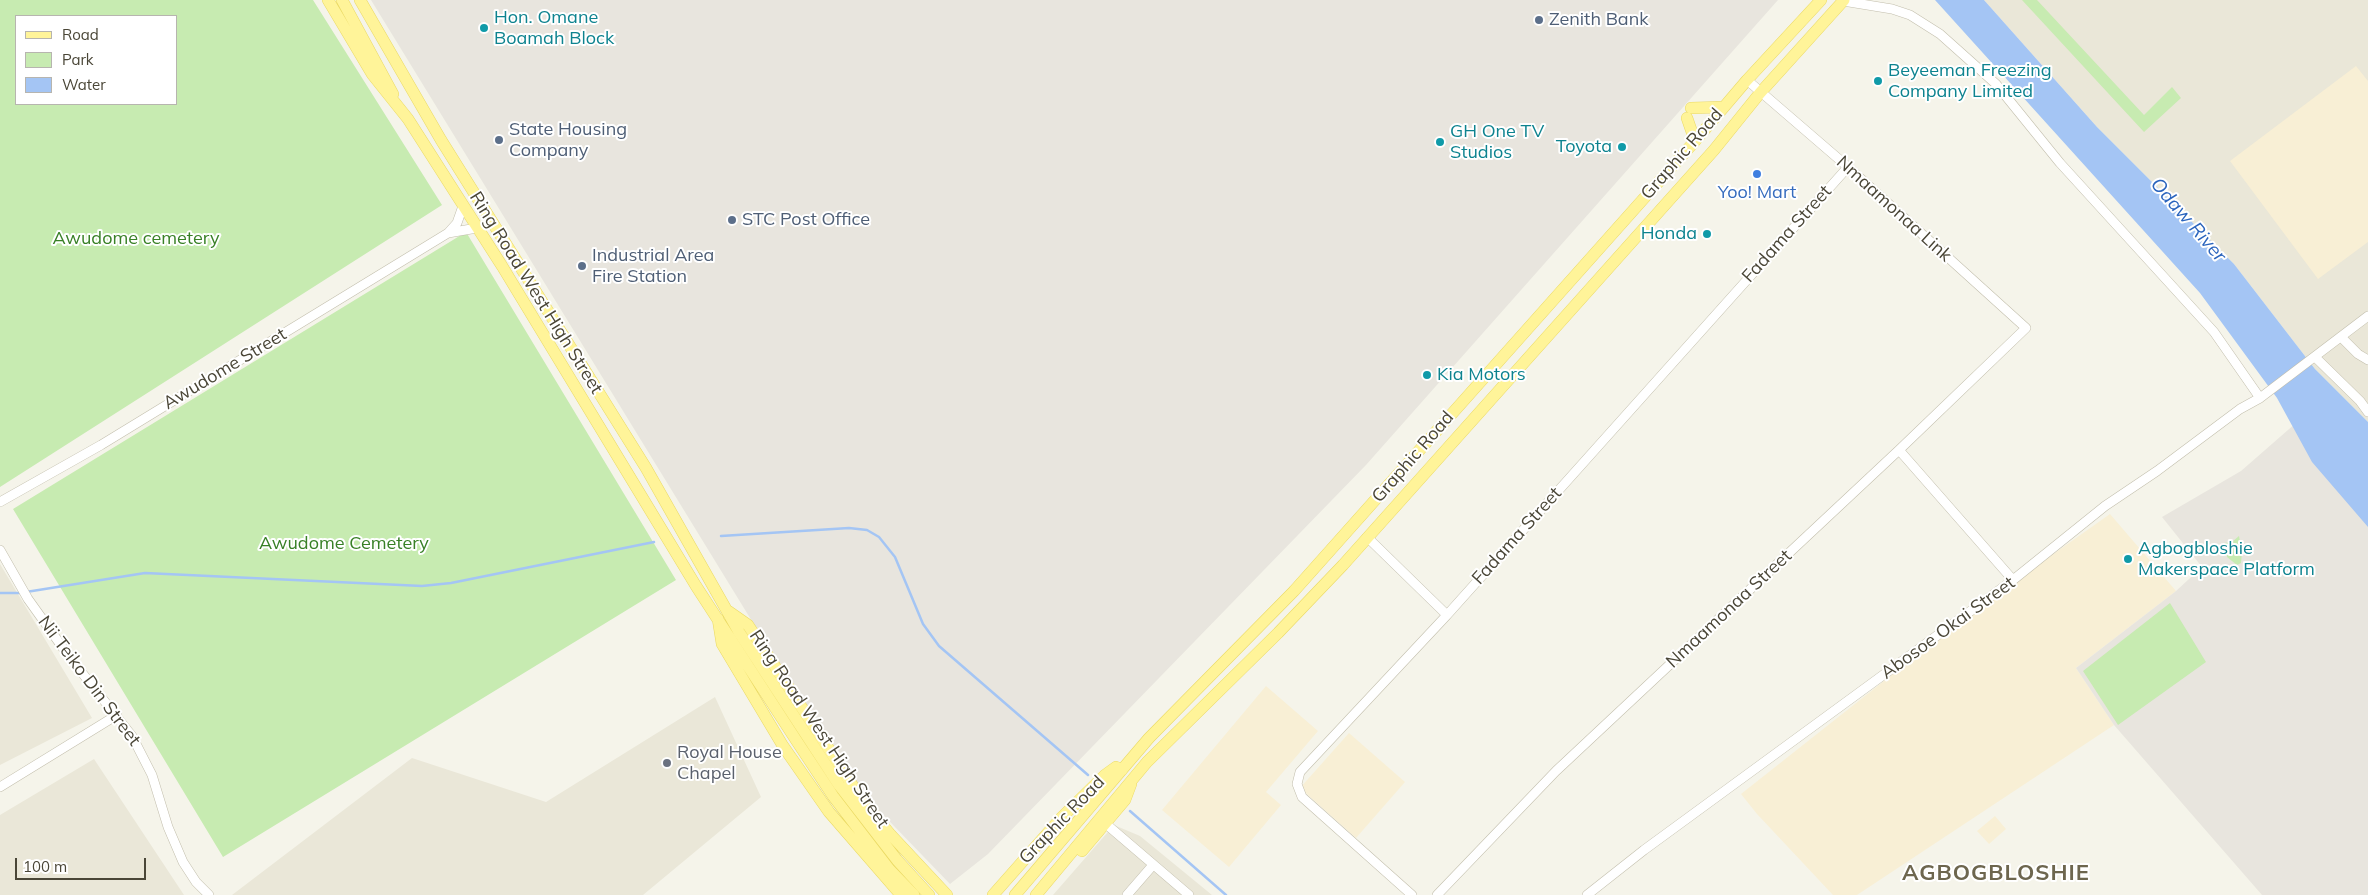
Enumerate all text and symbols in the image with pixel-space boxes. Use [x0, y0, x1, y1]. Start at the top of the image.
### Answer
place label: Hon. Omane Boamah Block [494, 7, 614, 50]
place label: Zenith Bank [1549, 9, 1648, 31]
marker: Zenith Bank [1533, 14, 1545, 26]
legend [15, 15, 178, 105]
marker: Hon. Omane Boamah Block [478, 22, 490, 34]
text: Road [62, 25, 99, 44]
text: Park [62, 50, 94, 69]
place label: Beyeeman Freezing Company Limited [1888, 60, 2052, 102]
text: Water [62, 75, 106, 94]
marker: Beyeeman Freezing Company Limited [1872, 75, 1884, 87]
street label: Graphic Road [1637, 104, 1727, 204]
place label: State Housing Company [509, 119, 627, 162]
place label: GH One TV Studios [1450, 121, 1544, 163]
marker: State Housing Company [493, 134, 505, 146]
marker: GH One TV Studios [1434, 136, 1446, 148]
place label: Toyota [1556, 136, 1612, 158]
marker: Toyota [1616, 141, 1628, 153]
street label: Nmaamonaa Link [1832, 152, 1956, 266]
marker: Yoo! Mart [1751, 168, 1763, 180]
water label: Odaw River [2145, 173, 2231, 267]
street label: Fadama Street [1738, 181, 1836, 287]
place label: Yoo! Mart [1718, 182, 1796, 204]
street label: Ring Road West High Street [465, 188, 607, 398]
place label: STC Post Office [742, 209, 870, 231]
marker: STC Post Office [726, 214, 738, 226]
place label: Honda [1641, 223, 1697, 245]
park label: Awudome cemetery [53, 228, 219, 250]
marker: Honda [1701, 228, 1713, 240]
place label: Industrial Area Fire Station [592, 245, 714, 288]
marker: Industrial Area Fire Station [576, 260, 588, 272]
street label: Awudome Street [159, 324, 291, 414]
place label: Kia Motors [1437, 364, 1526, 386]
marker: Kia Motors [1421, 369, 1433, 381]
street label: Graphic Road [1368, 407, 1458, 507]
street label: Fadama Street [1468, 483, 1566, 589]
park label: Awudome Cemetery [259, 533, 429, 555]
place label: Agbogbloshie Makerspace Platform [2138, 538, 2315, 580]
street label: Nmaamonaa Street [1662, 545, 1796, 673]
marker: Agbogbloshie Makerspace Platform [2122, 553, 2134, 565]
street label: Abosoe Okai Street [1877, 572, 2019, 684]
street label: Nii Teiko Din Street [33, 612, 145, 750]
street label: Ring Road West High Street [745, 626, 893, 832]
place label: Royal House Chapel [677, 742, 782, 784]
marker: Royal House Chapel [661, 757, 673, 769]
street label: Graphic Road [1015, 772, 1109, 868]
scale bar [18, 848, 149, 880]
text: 100 m [23, 857, 67, 876]
district label: AGBOGBLOSHIE [1901, 860, 2091, 886]

